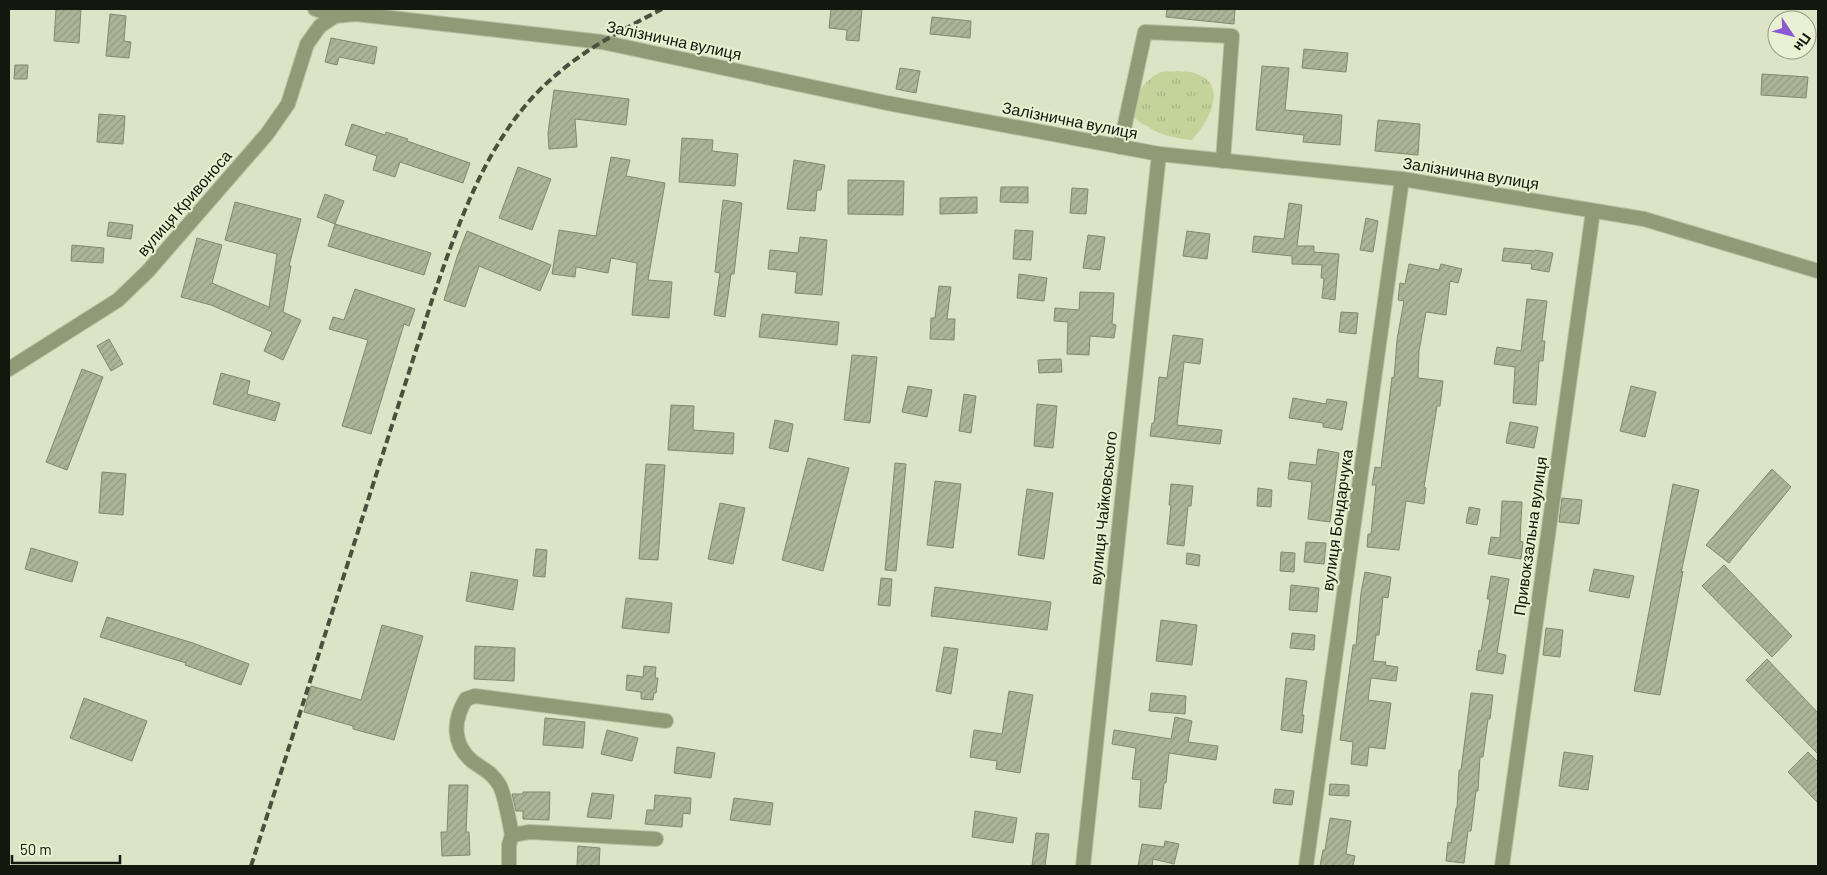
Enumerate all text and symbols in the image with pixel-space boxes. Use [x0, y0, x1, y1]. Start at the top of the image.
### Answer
north arrow [1767, 10, 1817, 60]
street label: Залізнична вулиця [605, 16, 743, 63]
text: Пн [1791, 30, 1815, 55]
street label: Залізнична вулиця [1001, 97, 1140, 142]
street label: вулиця Кривоноса [132, 146, 235, 260]
street label: Залізнична вулиця [1402, 152, 1541, 193]
street label: вулиця Чайковського [1085, 430, 1120, 586]
street label: вулиця Бондарчука [1317, 448, 1356, 592]
street label: Привокзальна вулиця [1509, 455, 1550, 617]
scale bar [12, 832, 120, 864]
text: 50 m [20, 840, 52, 858]

